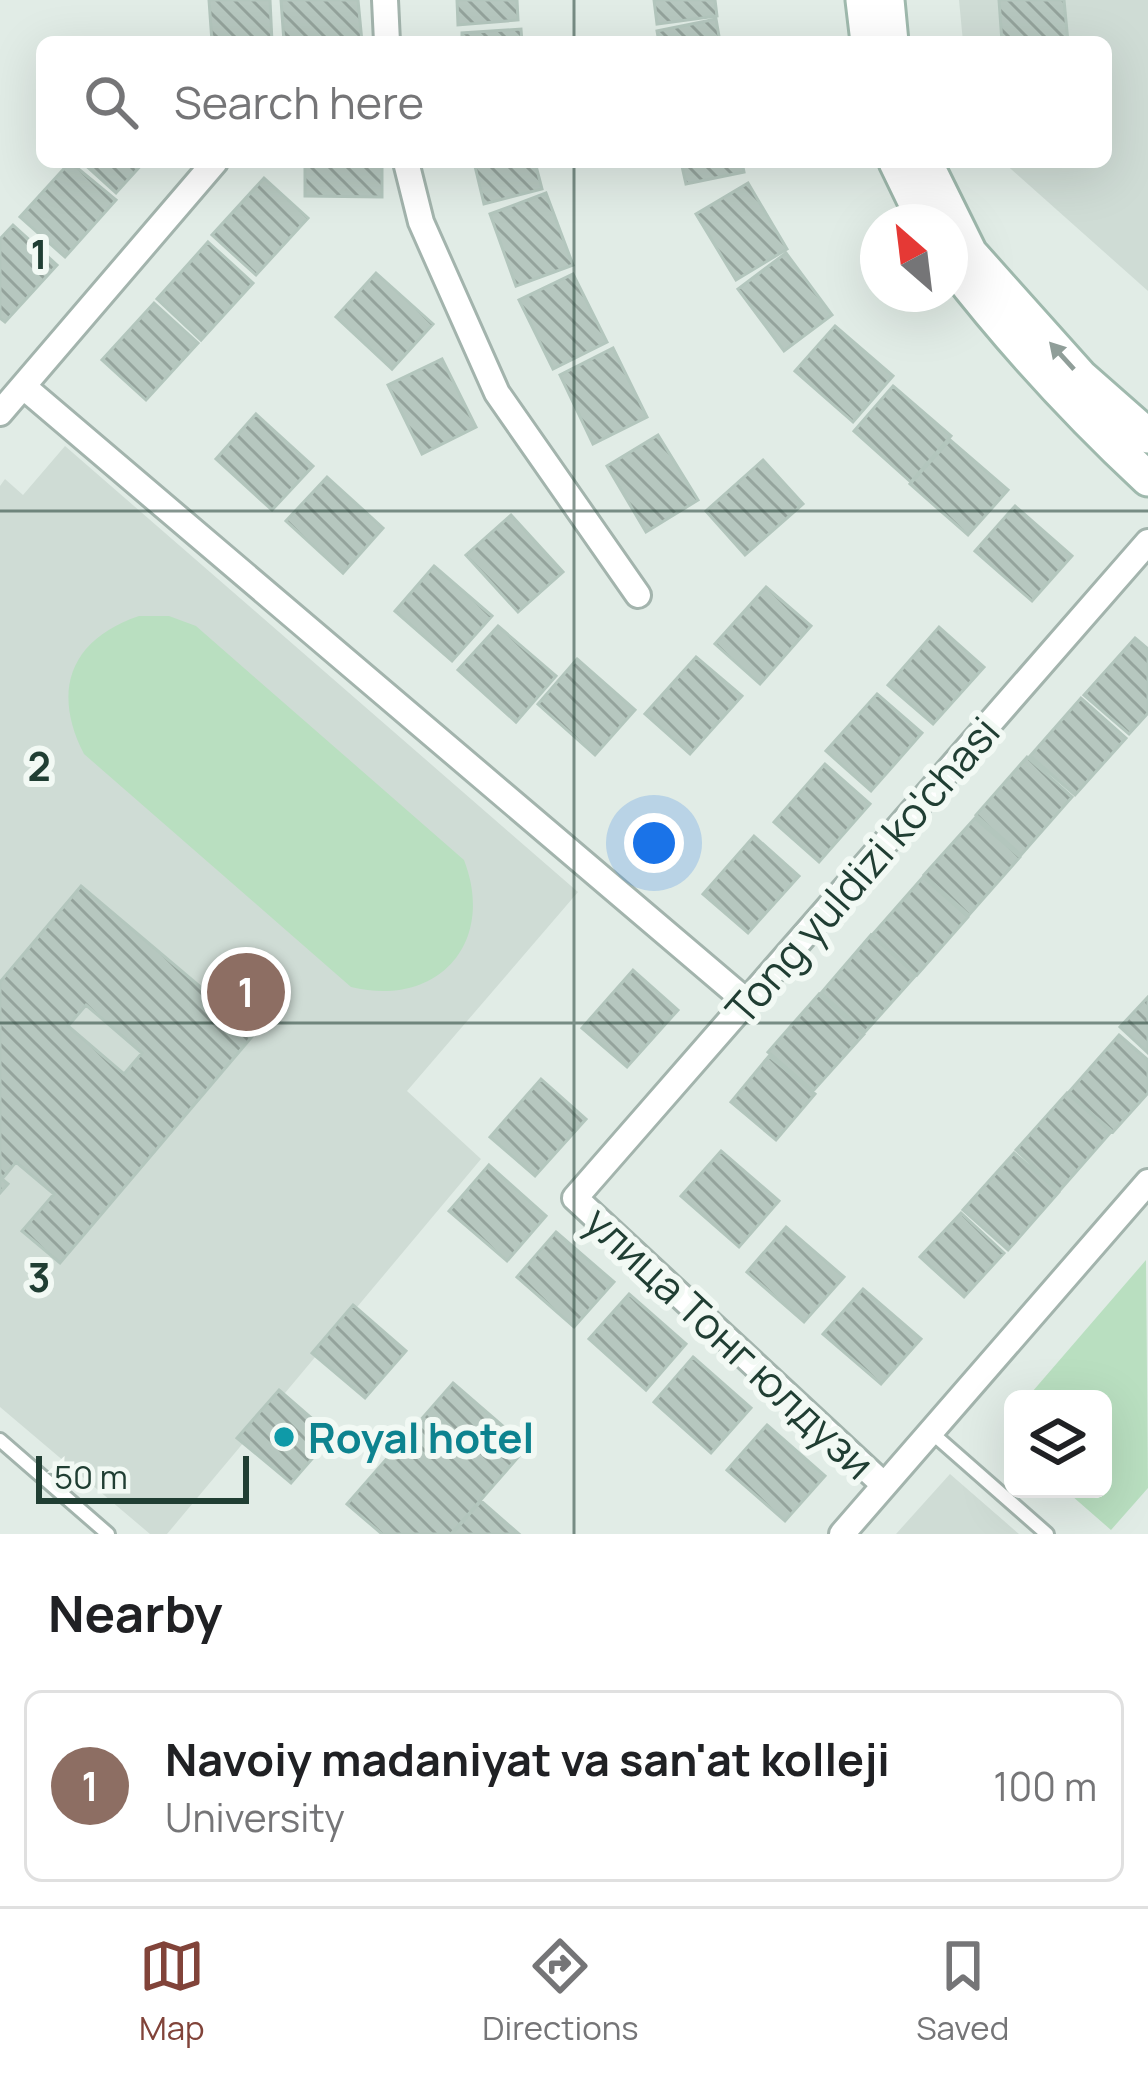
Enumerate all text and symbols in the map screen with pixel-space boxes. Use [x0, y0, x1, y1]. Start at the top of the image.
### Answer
search box [36, 36, 1112, 168]
icon: search [78, 69, 144, 135]
text: Search here [174, 71, 424, 133]
north arrow [860, 204, 968, 312]
text: 1 [30, 227, 48, 281]
one-way arrow [1049, 342, 1077, 371]
street label: Tong yuldizi ko'chasi [712, 704, 1012, 1036]
text: 2 [27, 739, 51, 793]
your location [624, 813, 684, 873]
pin: 1 [207, 947, 285, 1037]
street label: улица Тонг юлдузи [573, 1193, 887, 1491]
text: 3 [28, 1250, 50, 1304]
map controls [1004, 1390, 1112, 1498]
button: layers [1004, 1390, 1112, 1498]
place label: Royal hotel [308, 1408, 534, 1466]
marker: Royal hotel [271, 1424, 297, 1450]
scale bar [36, 1450, 249, 1503]
text: 50 m [54, 1454, 128, 1499]
text: Nearby [48, 1578, 223, 1647]
text: Navoiy madaniyat va san'at kolleji [165, 1728, 890, 1790]
text: 1 [81, 1759, 99, 1813]
text: 100 m [993, 1759, 1097, 1813]
text: University [165, 1790, 345, 1844]
tab: Map [139, 1933, 205, 2050]
tab: Directions [482, 1933, 639, 2050]
tab: Saved [916, 1933, 1009, 2050]

